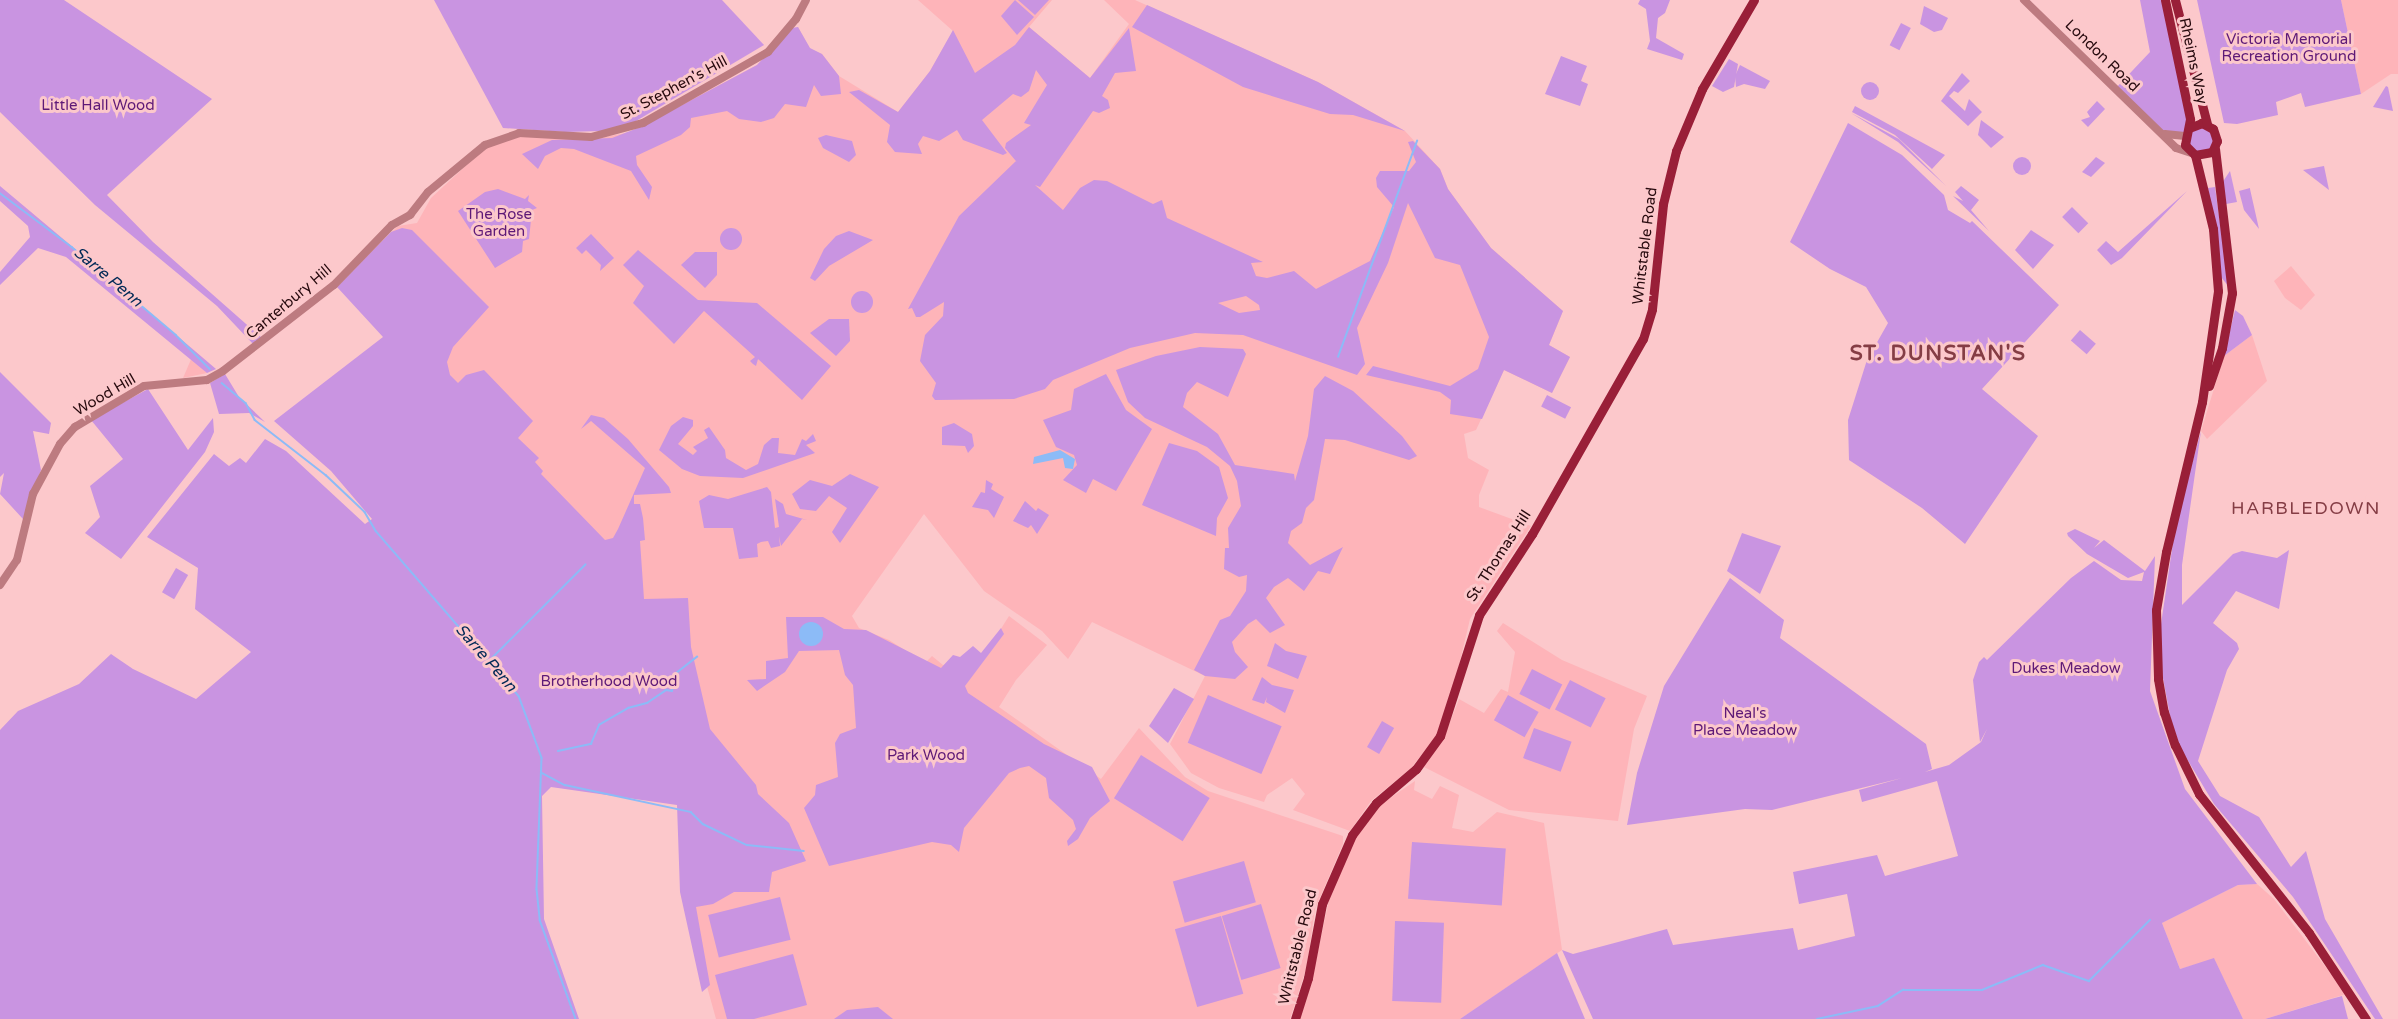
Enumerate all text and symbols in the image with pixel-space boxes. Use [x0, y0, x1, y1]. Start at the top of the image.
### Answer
street label: London Road [2061, 16, 2143, 96]
street label: Rheims Way [2175, 16, 2211, 106]
park label: Victoria Memorial Recreation Ground [2222, 30, 2356, 65]
street label: St. Stephen's Hill [617, 52, 731, 124]
park label: Little Hall Wood [41, 97, 155, 115]
street label: Whitstable Road [1629, 186, 1661, 306]
park label: The Rose Garden [466, 205, 532, 240]
water label: Sarre Penn [70, 243, 146, 311]
street label: Canterbury Hill [242, 261, 336, 343]
district label: ST. DUNSTAN'S [1850, 341, 2026, 367]
street label: Wood Hill [71, 370, 139, 420]
district label: HARBLEDOWN [2231, 497, 2381, 519]
street label: St. Thomas Hill [1463, 507, 1535, 605]
water label: Sarre Penn [451, 620, 521, 696]
park label: Dukes Meadow [2011, 660, 2121, 678]
park label: Brotherhood Wood [541, 673, 677, 691]
park label: Neal's Place Meadow [1693, 704, 1797, 739]
park label: Park Wood [887, 747, 965, 765]
street label: Whitstable Road [1275, 887, 1321, 1007]

